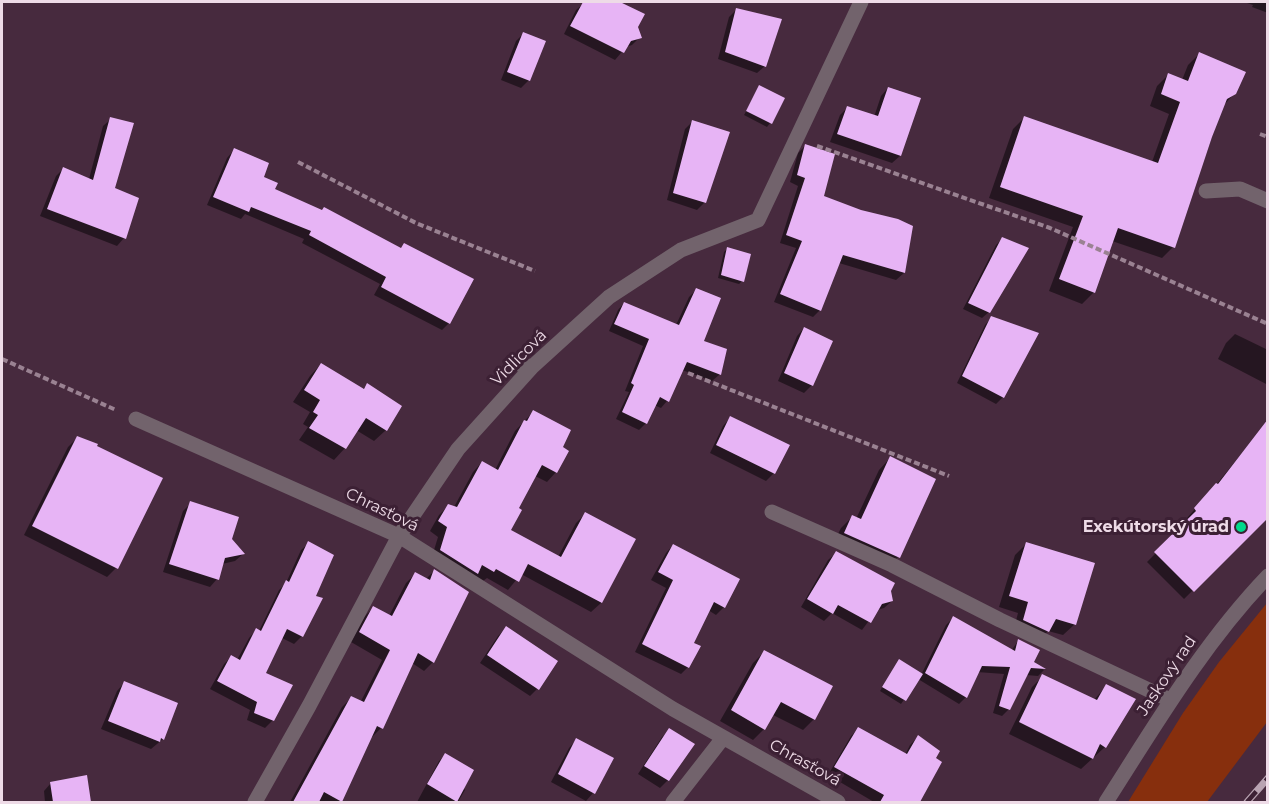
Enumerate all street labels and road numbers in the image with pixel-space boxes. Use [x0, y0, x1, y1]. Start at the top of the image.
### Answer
street label: Vidlicová [487, 326, 551, 390]
street label: Chrasťová [342, 484, 422, 536]
street label: Jaskový rad [1133, 633, 1201, 719]
street label: Chrasťová [766, 735, 844, 791]

